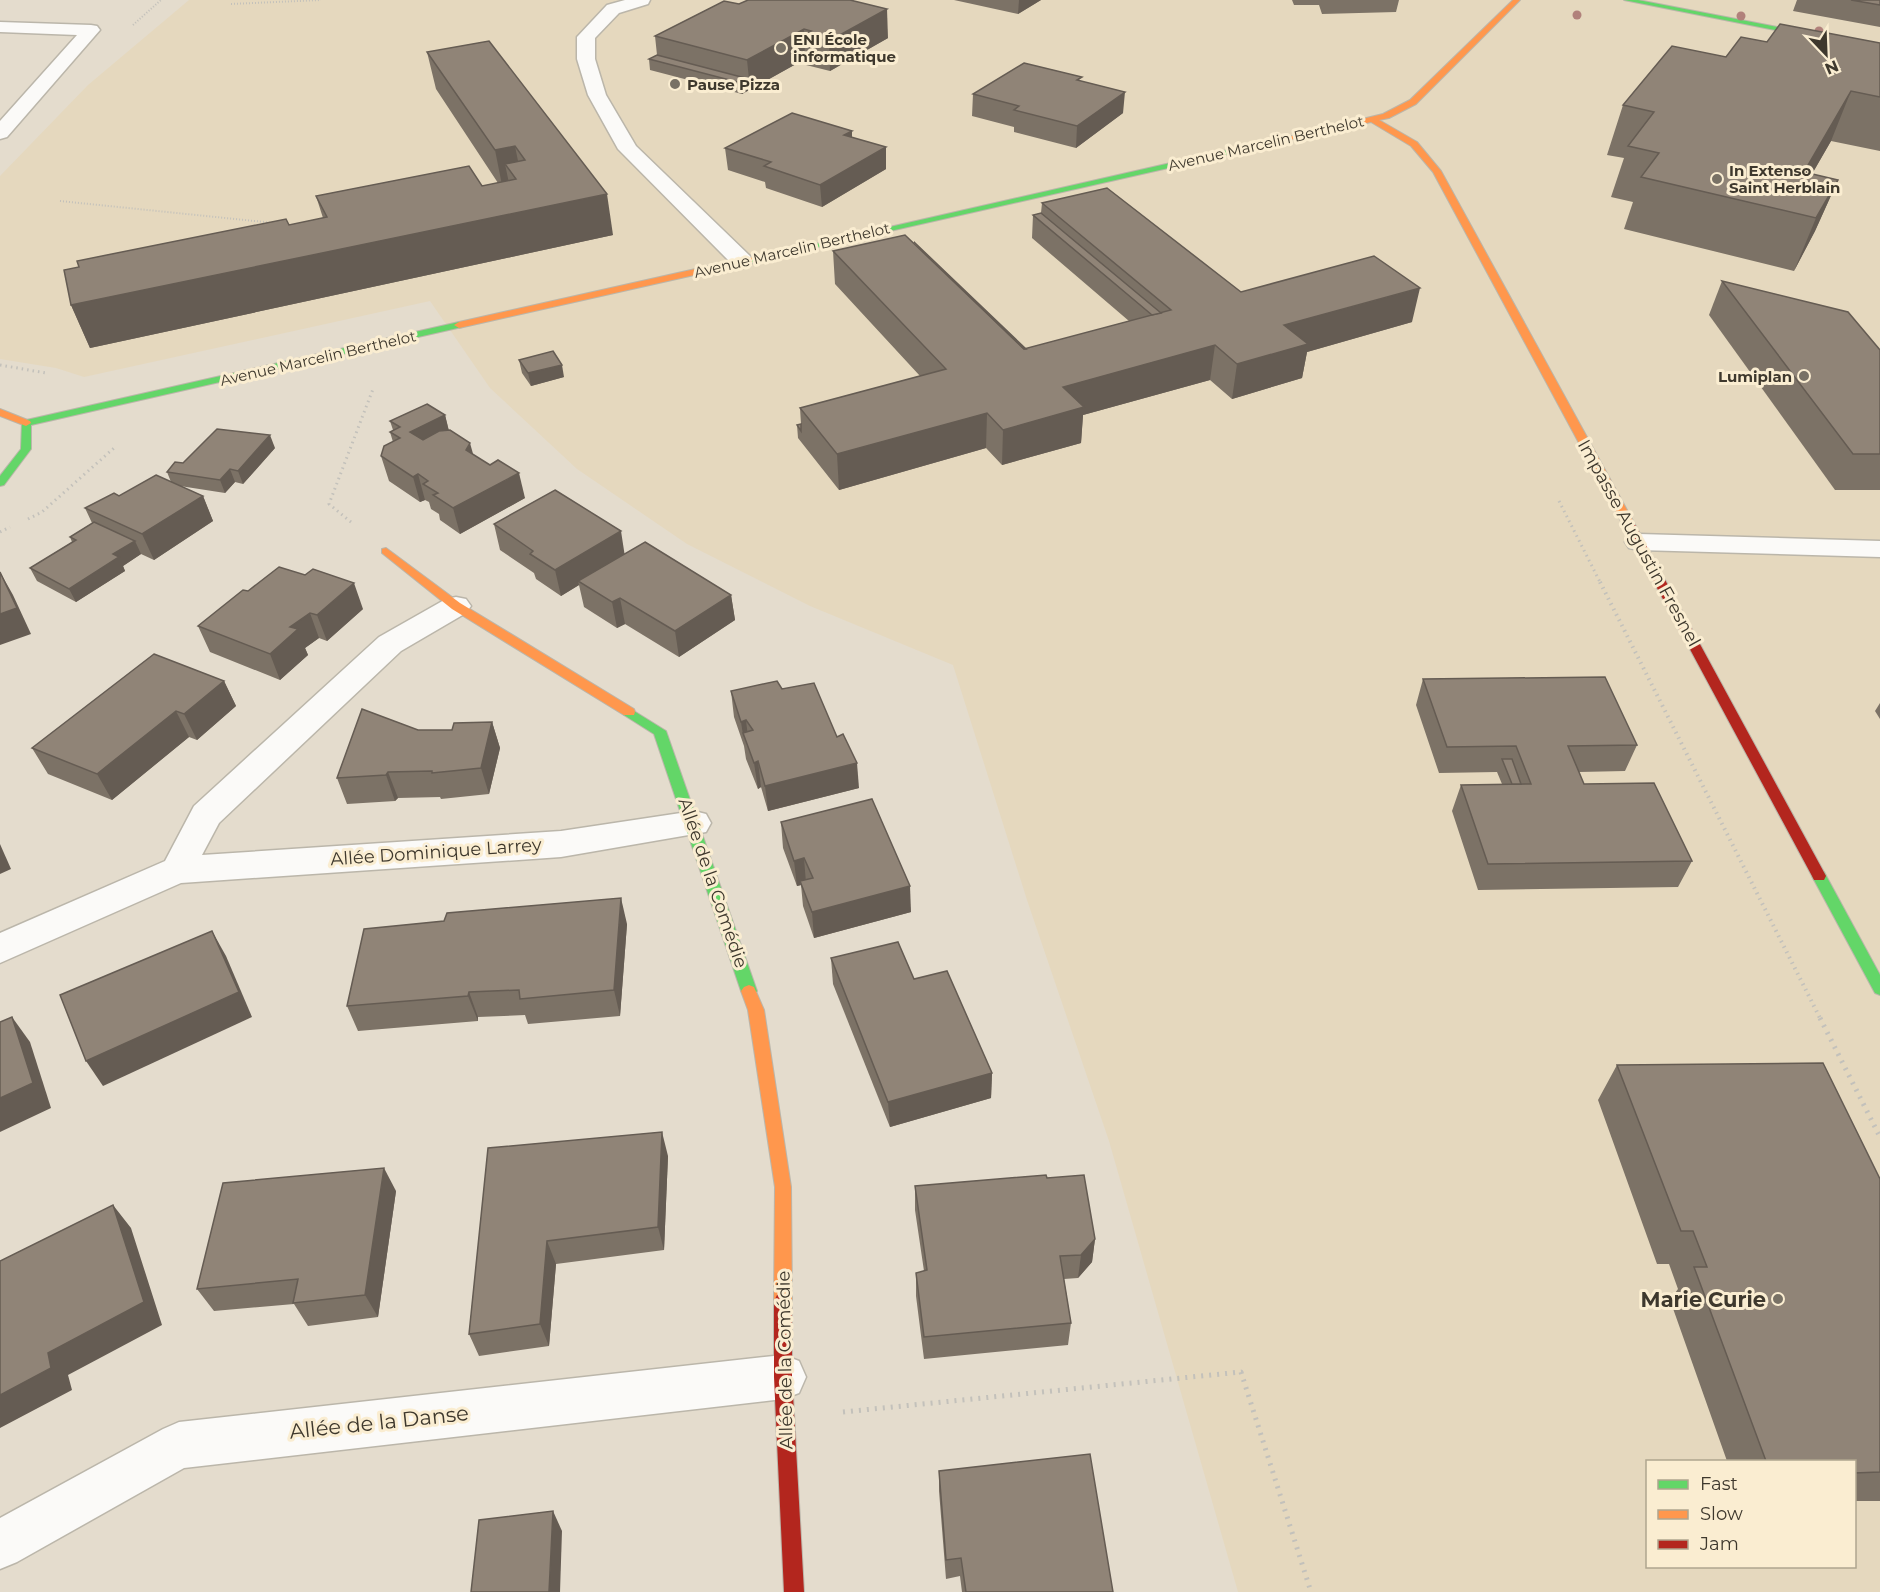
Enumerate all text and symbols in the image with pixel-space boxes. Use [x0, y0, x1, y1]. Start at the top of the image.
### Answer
north arrow [1796, 24, 1856, 84]
place label: ENI École informatique [793, 30, 896, 66]
marker: ENI École informatique [774, 41, 788, 55]
text: N [1822, 56, 1841, 79]
place label: Pause Pizza [687, 75, 780, 94]
marker: Pause Pizza [668, 77, 682, 91]
street label: Avenue Marcelin Berthelot [1166, 111, 1366, 175]
place label: In Extenso Saint Herblain [1729, 161, 1840, 197]
marker: In Extenso Saint Herblain [1710, 172, 1724, 186]
street label: Avenue Marcelin Berthelot [692, 218, 892, 282]
street label: Avenue Marcelin Berthelot [218, 326, 418, 390]
place label: Lumiplan [1718, 367, 1792, 386]
marker: Lumiplan [1797, 369, 1811, 383]
street label: Impasse Augustin Fresnel [1573, 436, 1705, 650]
street label: Allée de la Comédie [674, 795, 753, 971]
street label: Allée Dominique Larrey [330, 834, 543, 870]
street label: Allée de la Comédie [772, 1270, 798, 1449]
place label: Marie Curie [1641, 1287, 1766, 1312]
marker: Marie Curie [1771, 1292, 1785, 1306]
street label: Allée de la Danse [288, 1400, 470, 1444]
legend [1646, 1460, 1856, 1568]
text: Fast [1700, 1473, 1738, 1495]
text: Slow [1700, 1503, 1743, 1525]
text: Jam [1699, 1533, 1739, 1555]

